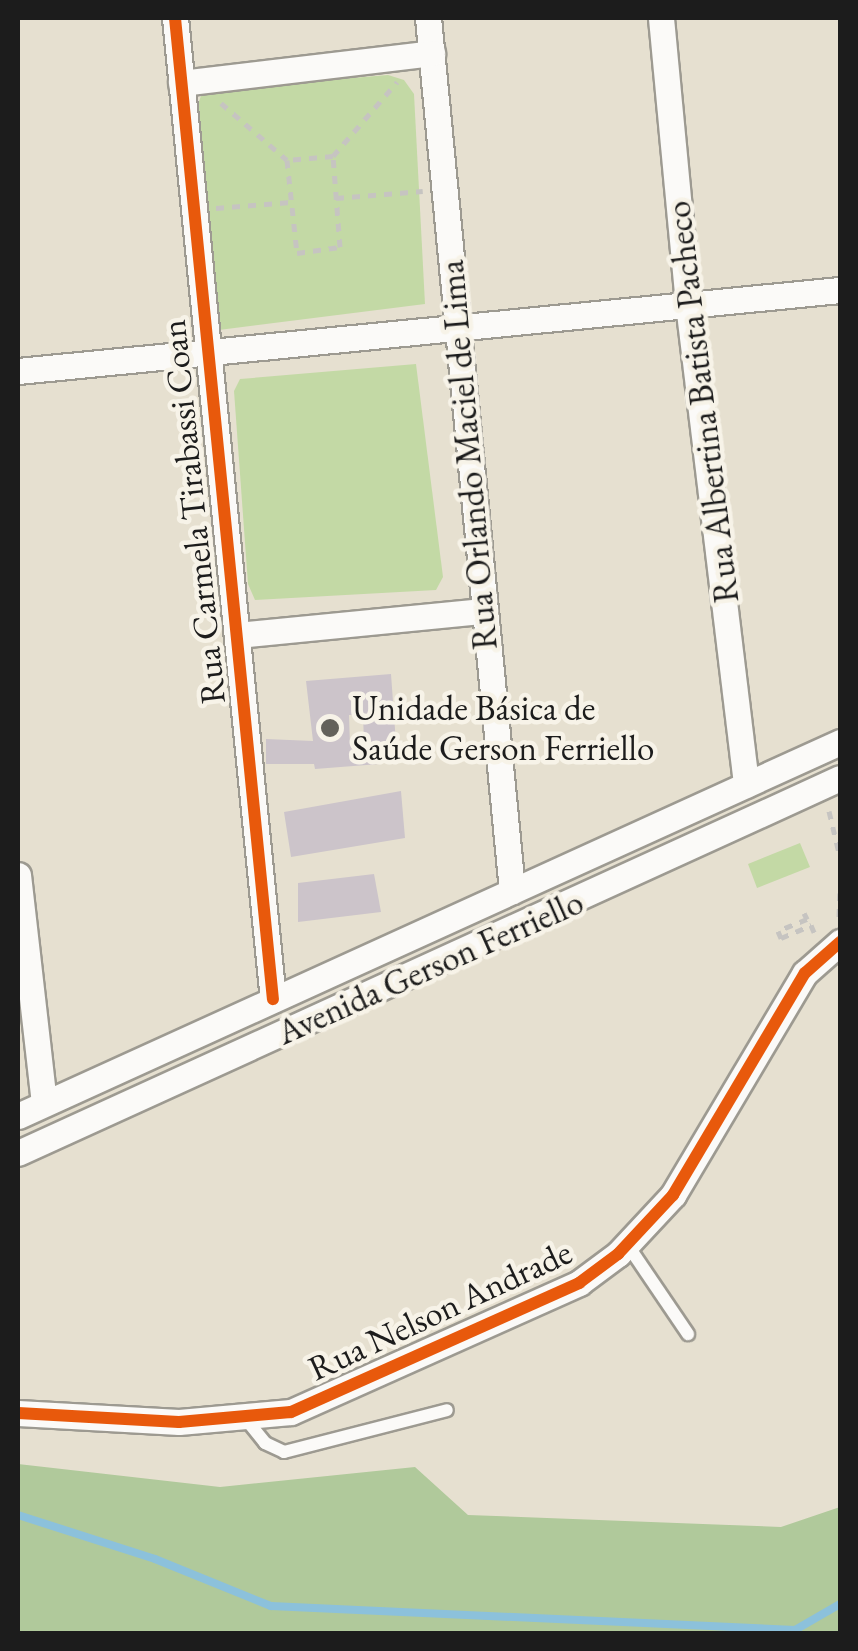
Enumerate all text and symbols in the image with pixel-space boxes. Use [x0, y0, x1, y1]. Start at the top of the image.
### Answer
street label: Rua Albertina Batista Pacheco [656, 199, 748, 605]
street label: Rua Orlando Maciel de Lima [430, 258, 506, 652]
street label: Rua Carmela Tirabassi Coan [152, 318, 234, 706]
place label: Unidade Básica de Saúde Gerson Ferriello [352, 687, 654, 769]
marker: Unidade Básica de Saúde Gerson Ferriello [317, 715, 343, 741]
street label: Avenida Gerson Ferriello [270, 881, 590, 1053]
street label: Rua Nelson Andrade [302, 1231, 578, 1389]

